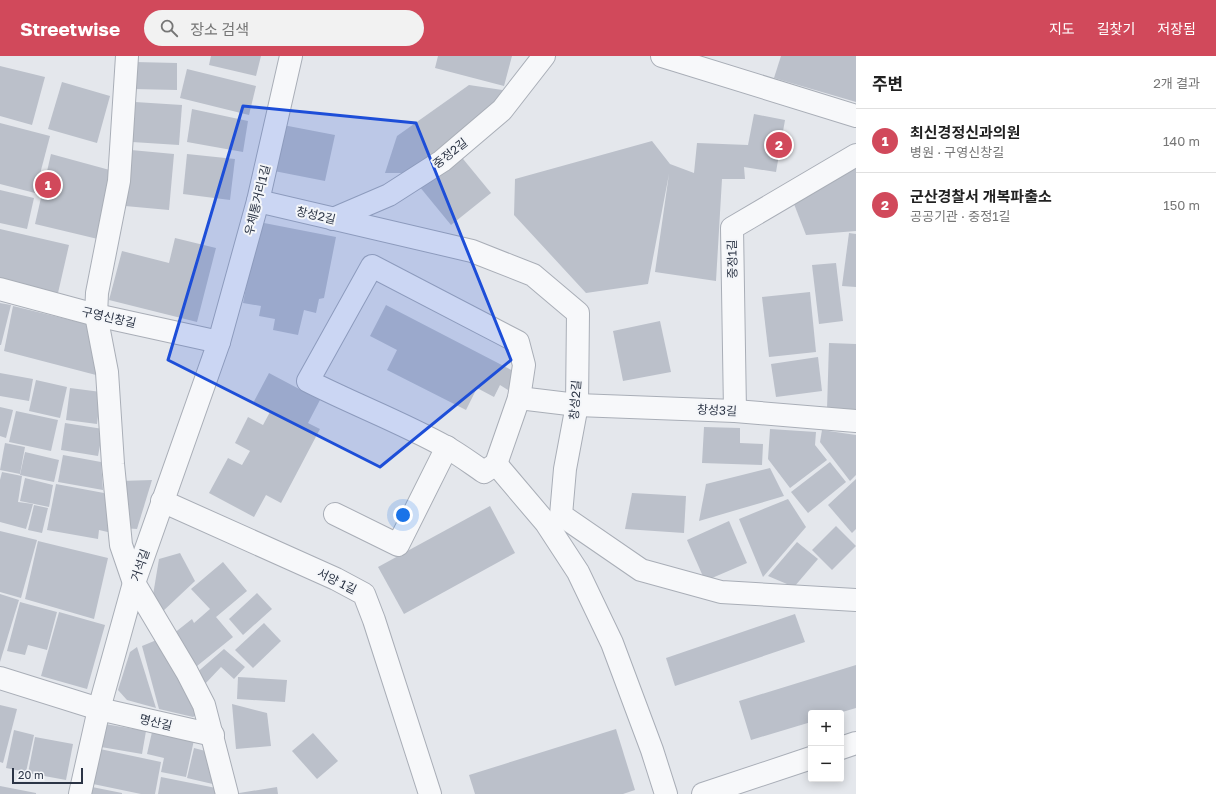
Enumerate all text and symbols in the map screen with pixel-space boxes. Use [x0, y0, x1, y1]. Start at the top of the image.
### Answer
search box [144, 10, 424, 46]
text: Streetwise [20, 17, 120, 40]
icon: search [158, 17, 180, 39]
text: 장소 검색 [190, 20, 249, 38]
text: 지도 [1049, 20, 1075, 37]
text: 길찾기 [1097, 20, 1135, 37]
text: 저장됨 [1157, 20, 1196, 37]
text: 주변 [872, 73, 903, 94]
text: 2개 결과 [1153, 75, 1200, 91]
text: 최신경정신과의원 [910, 123, 1020, 141]
pin: 2 [766, 130, 792, 160]
text: 1 [882, 133, 888, 149]
text: 140 m [1163, 133, 1200, 149]
street label: 중정2길 [430, 135, 470, 171]
text: 병원 · 구영신창길 [910, 144, 1004, 160]
street label: 우체통거리1길 [241, 163, 273, 237]
pin: 1 [35, 170, 61, 200]
text: 군산경찰서 개복파출소 [910, 187, 1052, 205]
text: 2 [881, 197, 889, 213]
text: 150 m [1163, 197, 1200, 213]
street label: 창성2길 [295, 203, 337, 227]
text: 공공기관 · 중정1길 [910, 208, 1010, 224]
street label: 중정1길 [724, 239, 740, 279]
street label: 구영신창길 [80, 303, 138, 331]
street label: 창성2길 [566, 379, 584, 421]
street label: 창성3길 [697, 401, 737, 419]
your location [393, 505, 413, 525]
street label: 거석길 [128, 547, 152, 583]
street label: 서양 1길 [315, 565, 359, 597]
map controls [808, 710, 844, 782]
button: + [808, 710, 844, 746]
street label: 명산길 [138, 711, 174, 733]
button: − [808, 746, 844, 782]
scale bar [12, 766, 83, 785]
text: 20 m [18, 768, 44, 781]

